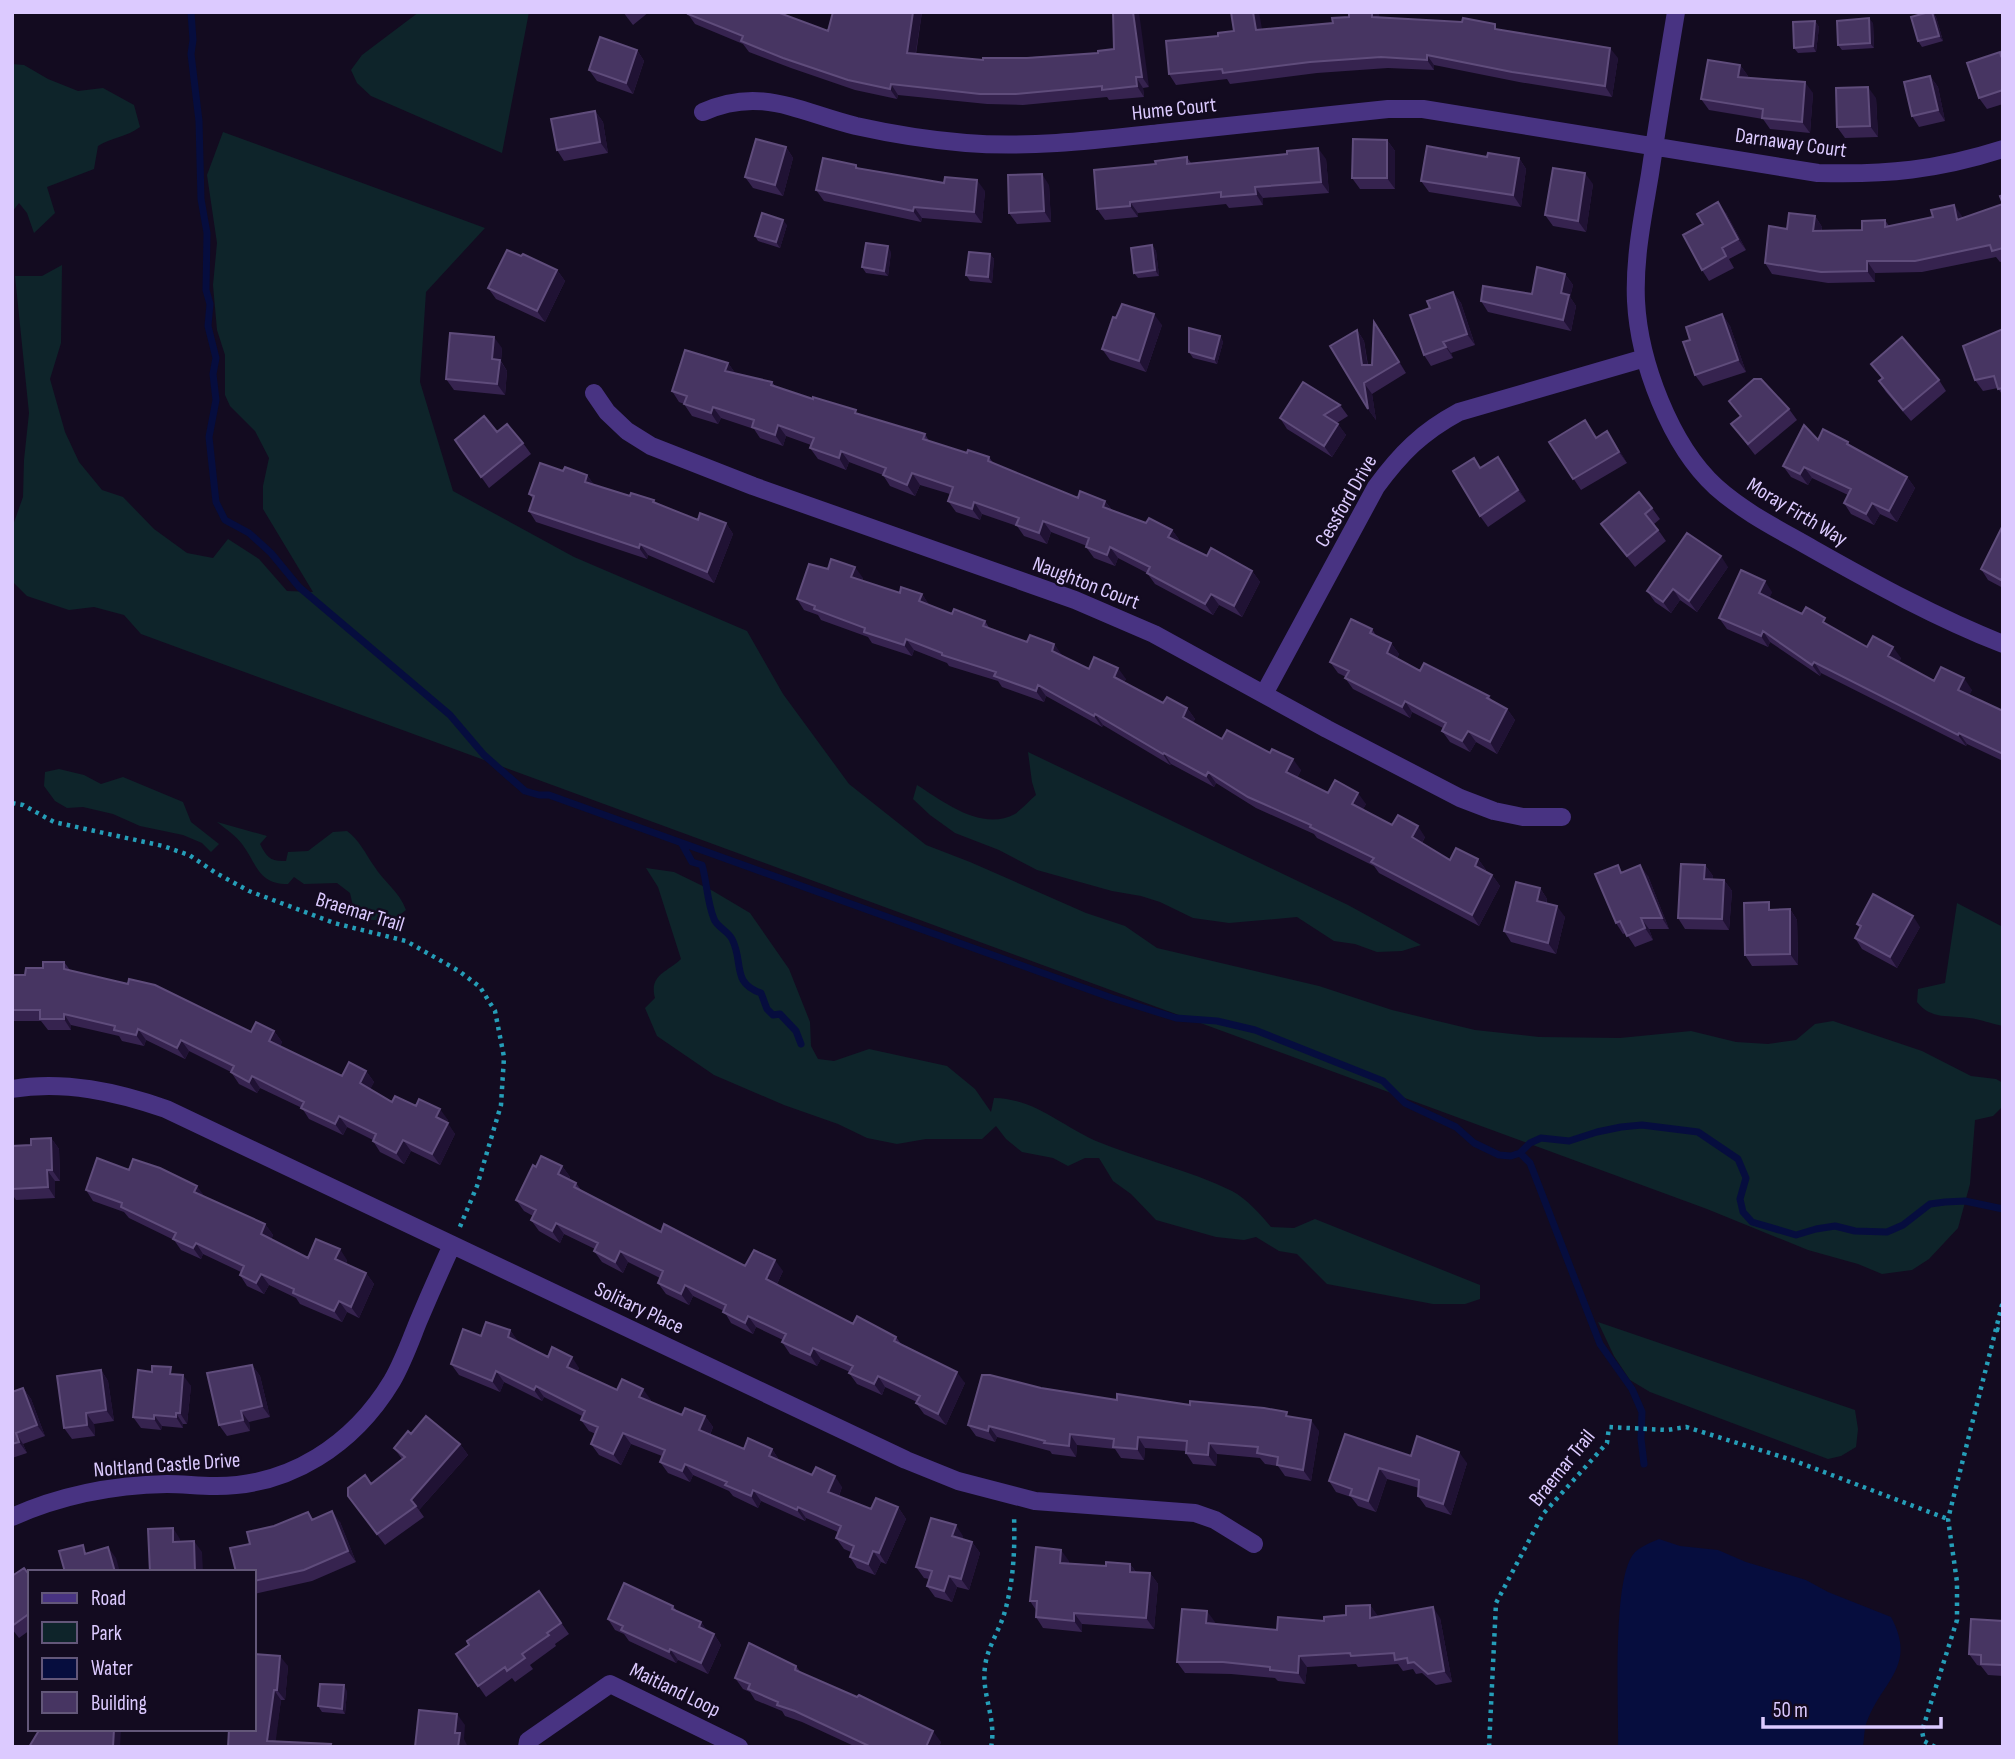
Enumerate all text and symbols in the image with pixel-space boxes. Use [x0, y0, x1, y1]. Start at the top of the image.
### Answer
street label: Hume Court [1130, 92, 1218, 126]
street label: Darnaway Court [1734, 123, 1848, 163]
street label: Cessford Drive [1310, 451, 1382, 551]
street label: Moray Firth Way [1742, 472, 1852, 552]
street label: Naughton Court [1029, 551, 1143, 615]
street label: Braemar Trail [313, 887, 407, 937]
street label: Solitary Place [590, 1276, 688, 1340]
street label: Braemar Trail [1524, 1425, 1600, 1511]
street label: Noltland Castle Drive [93, 1447, 241, 1483]
legend [28, 1570, 256, 1731]
text: Road [91, 1586, 126, 1611]
text: Park [91, 1621, 122, 1646]
text: Water [91, 1656, 133, 1681]
street label: Maitland Loop [626, 1657, 724, 1723]
scale bar [1763, 1686, 1941, 1730]
text: Building [91, 1691, 147, 1716]
text: 50 m [1773, 1698, 1808, 1723]

